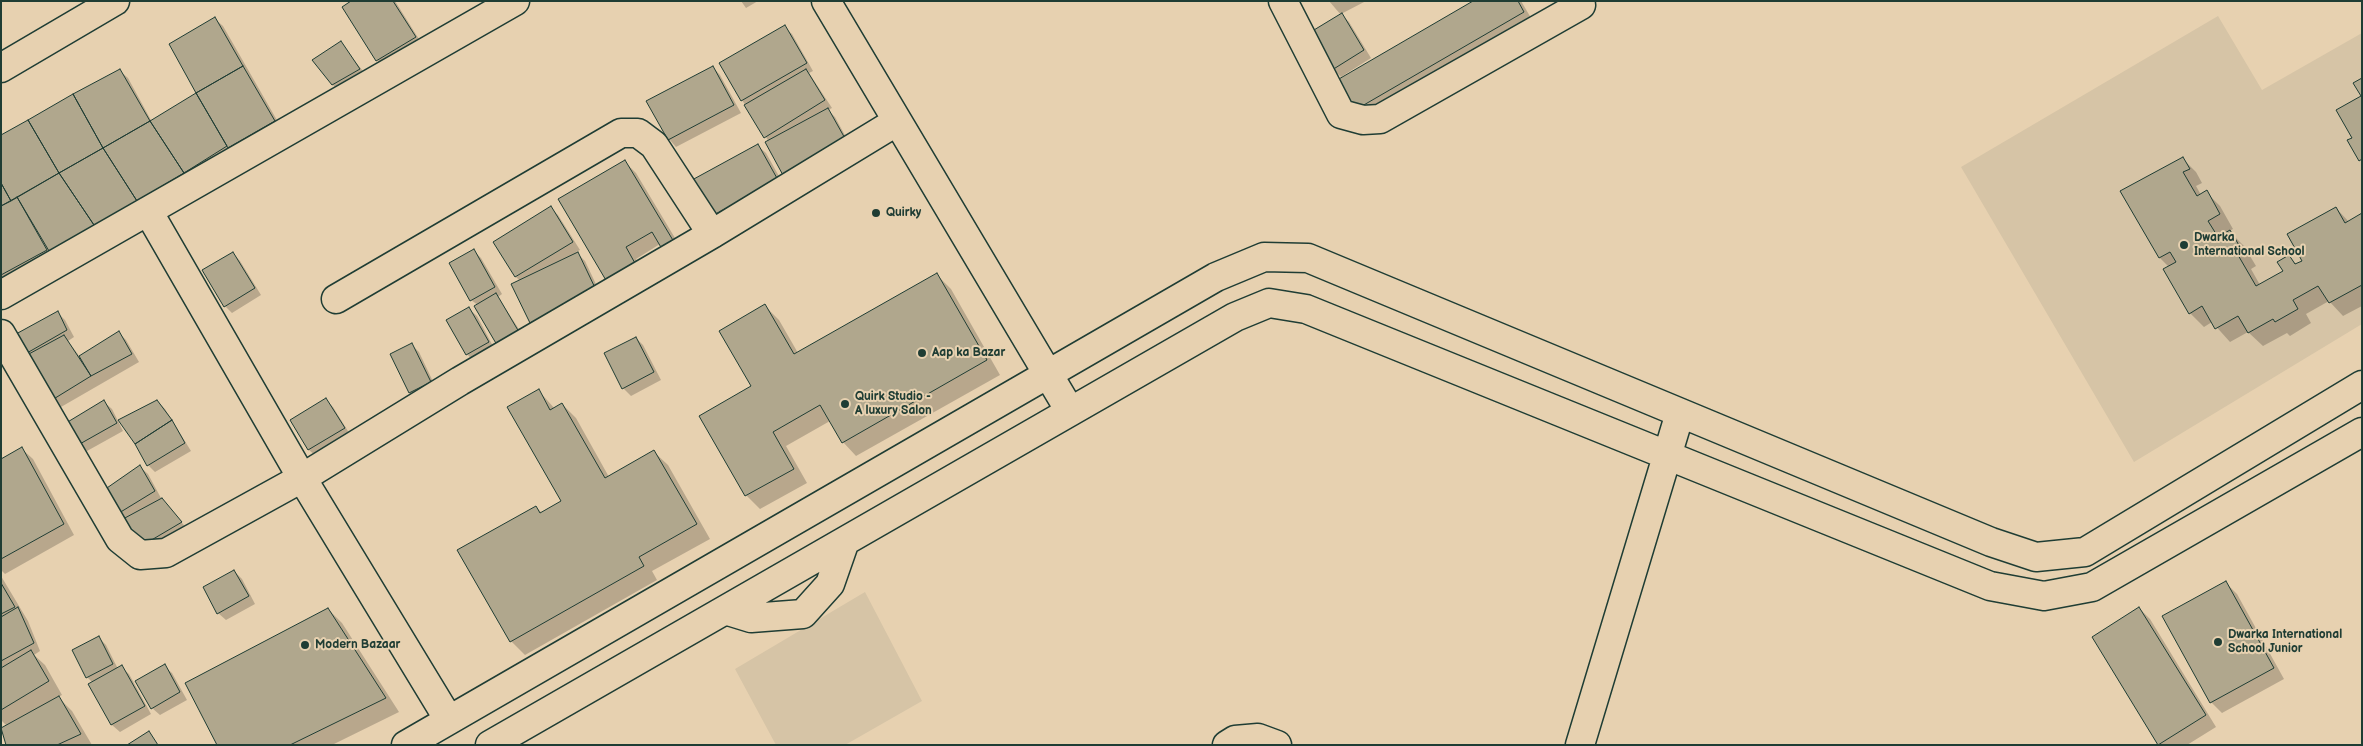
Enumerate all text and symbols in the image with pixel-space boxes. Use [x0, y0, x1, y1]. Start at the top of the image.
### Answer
place label: Quirky [886, 206, 921, 220]
marker: Quirky [870, 207, 882, 219]
place label: Dwarka International School [2194, 231, 2305, 259]
marker: Dwarka International School [2178, 239, 2190, 251]
place label: Aap ka Bazar [932, 346, 1005, 360]
marker: Aap ka Bazar [916, 347, 928, 359]
place label: Quirk Studio - A luxury Salon [855, 390, 932, 418]
marker: Quirk Studio - A luxury Salon [839, 398, 851, 410]
place label: Dwarka International School Junior [2228, 628, 2342, 656]
marker: Dwarka International School Junior [2212, 636, 2224, 648]
place label: Modern Bazaar [315, 638, 400, 652]
marker: Modern Bazaar [299, 639, 311, 651]

